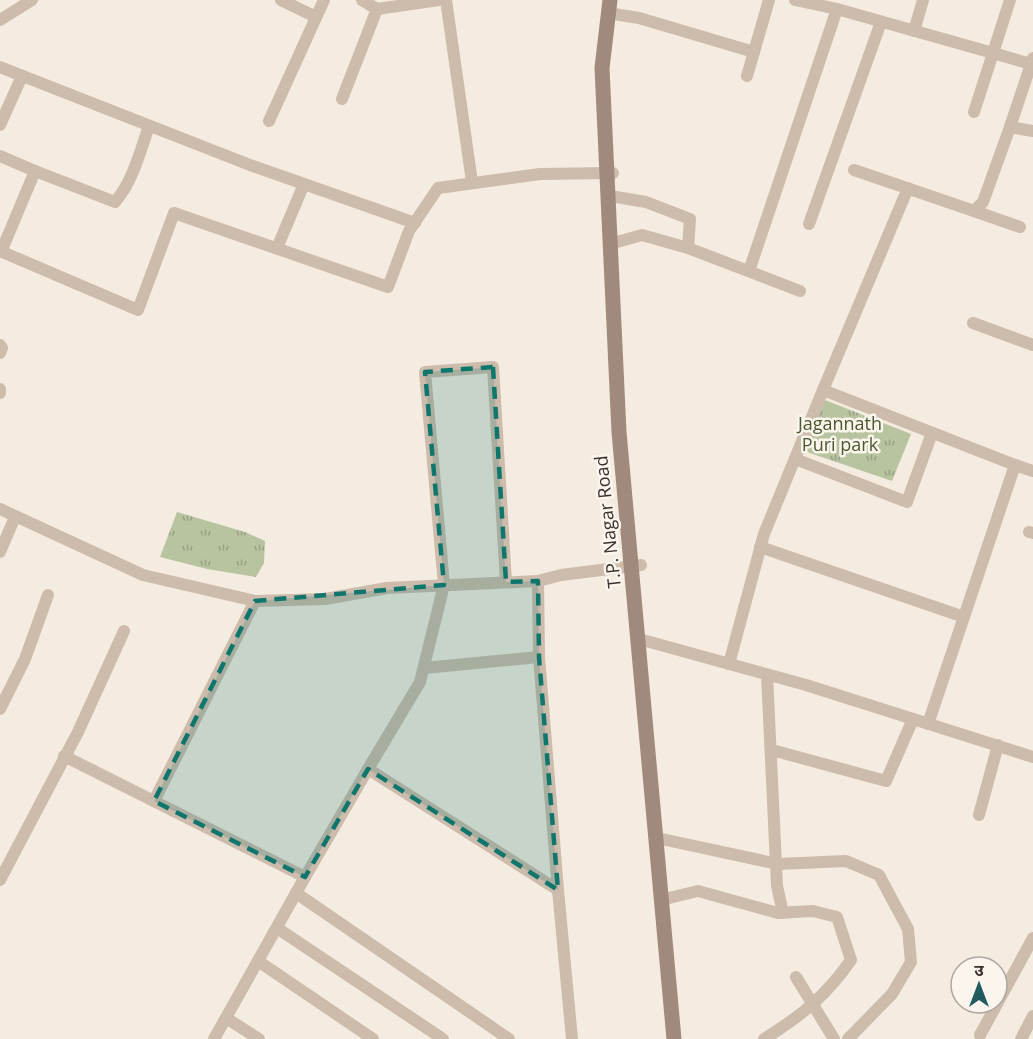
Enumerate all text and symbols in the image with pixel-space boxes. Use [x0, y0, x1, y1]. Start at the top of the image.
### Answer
park label: Jagannath Puri park [796, 411, 882, 456]
street label: T.P. Nagar Road [588, 455, 626, 590]
north arrow [949, 955, 1009, 1015]
text: उ [974, 959, 984, 981]

